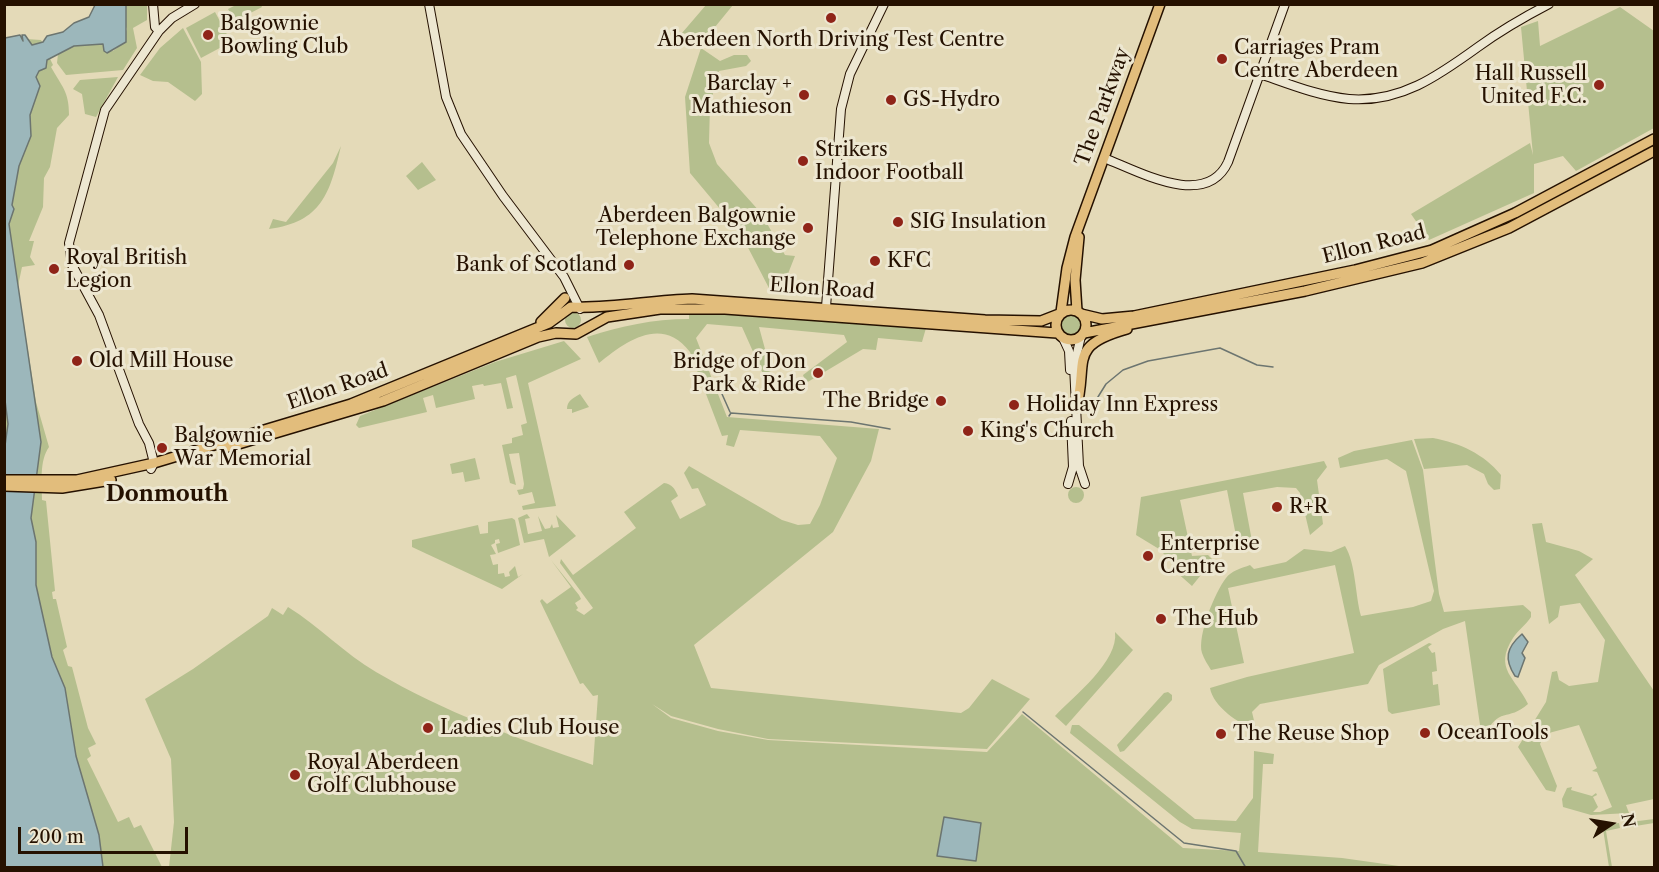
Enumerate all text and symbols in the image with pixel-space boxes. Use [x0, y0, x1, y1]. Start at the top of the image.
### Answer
marker: Aberdeen North Driving Test Centre [824, 11, 838, 25]
place label: Balgownie Bowling Club [220, 12, 348, 59]
marker: Balgownie Bowling Club [201, 28, 215, 42]
place label: Aberdeen North Driving Test Centre [658, 28, 1004, 52]
place label: Carriages Pram Centre Aberdeen [1234, 36, 1398, 83]
street label: The Parkway [1070, 45, 1136, 169]
marker: Carriages Pram Centre Aberdeen [1215, 52, 1229, 66]
place label: Hall Russell United F.C. [1475, 62, 1587, 109]
place label: Barclay + Mathieson [691, 72, 792, 119]
marker: Hall Russell United F.C. [1592, 78, 1606, 92]
marker: Barclay + Mathieson [797, 88, 811, 102]
place label: GS-Hydro [903, 88, 1000, 112]
marker: GS-Hydro [884, 93, 898, 107]
place label: Strikers Indoor Football [815, 138, 964, 185]
marker: Strikers Indoor Football [796, 154, 810, 168]
place label: Aberdeen Balgownie Telephone Exchange [596, 204, 796, 251]
place label: SIG Insulation [910, 210, 1046, 234]
marker: SIG Insulation [891, 215, 905, 229]
marker: Aberdeen Balgownie Telephone Exchange [801, 221, 815, 235]
street label: Ellon Road [1320, 221, 1428, 269]
place label: Royal British Legion [66, 246, 187, 293]
place label: KFC [887, 249, 931, 273]
place label: Bank of Scotland [455, 253, 617, 277]
marker: KFC [868, 254, 882, 268]
marker: Bank of Scotland [622, 258, 636, 272]
marker: Royal British Legion [47, 262, 61, 276]
street label: Ellon Road [769, 273, 875, 305]
place label: Old Mill House [89, 349, 234, 373]
place label: Bridge of Don Park & Ride [673, 350, 806, 397]
marker: Old Mill House [70, 354, 84, 368]
street label: Ellon Road [284, 359, 392, 415]
marker: Bridge of Don Park & Ride [811, 366, 825, 380]
place label: The Bridge [823, 389, 929, 413]
place label: Holiday Inn Express [1026, 393, 1218, 417]
marker: The Bridge [934, 394, 948, 408]
marker: Holiday Inn Express [1007, 398, 1021, 412]
place label: King's Church [980, 419, 1114, 443]
place label: Balgownie War Memorial [174, 424, 311, 471]
marker: King's Church [961, 424, 975, 438]
marker: Balgownie War Memorial [155, 441, 169, 455]
district label: Donmouth [106, 482, 228, 508]
place label: R+R [1289, 495, 1328, 519]
marker: R+R [1270, 500, 1284, 514]
place label: Enterprise Centre [1160, 532, 1260, 579]
marker: Enterprise Centre [1141, 549, 1155, 563]
place label: The Hub [1173, 607, 1258, 631]
marker: The Hub [1154, 612, 1168, 626]
place label: Ladies Club House [440, 716, 619, 740]
marker: Ladies Club House [421, 721, 435, 735]
place label: OceanTools [1437, 721, 1549, 745]
place label: The Reuse Shop [1233, 722, 1389, 746]
marker: OceanTools [1418, 726, 1432, 740]
marker: The Reuse Shop [1214, 727, 1228, 741]
place label: Royal Aberdeen Golf Clubhouse [307, 751, 459, 798]
marker: Royal Aberdeen Golf Clubhouse [288, 768, 302, 782]
north arrow [1581, 794, 1641, 854]
text: N [1617, 811, 1640, 829]
scale bar [21, 815, 190, 853]
text: 200 m [29, 826, 84, 848]

